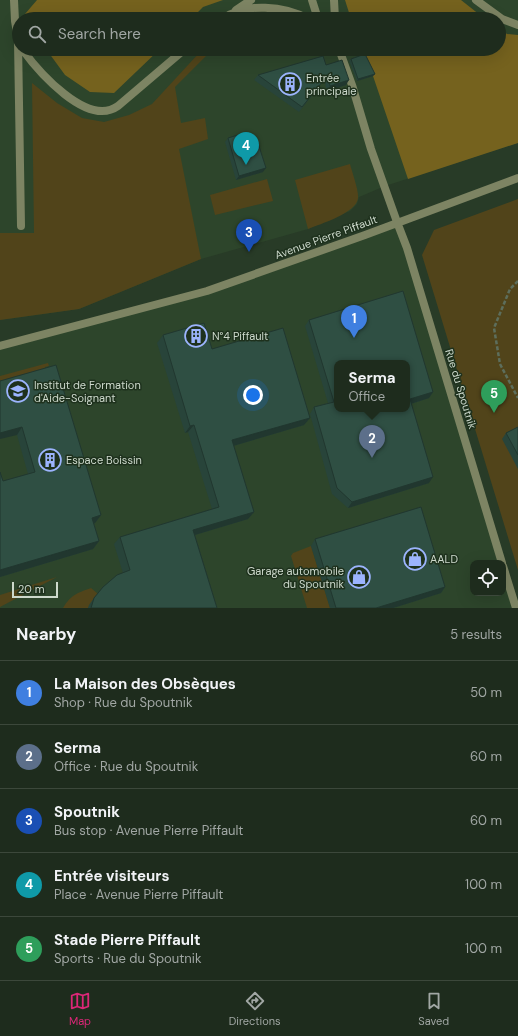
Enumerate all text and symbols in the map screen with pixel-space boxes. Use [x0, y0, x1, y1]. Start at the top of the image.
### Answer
search box [12, 12, 506, 56]
icon: search [26, 23, 48, 45]
text: Search here [58, 24, 141, 44]
building icon: Entrée principale [277, 71, 303, 97]
place label: Entrée principale [306, 71, 356, 98]
pin: 4 [233, 132, 259, 165]
street label: Avenue Pierre Piffault [273, 212, 379, 262]
pin: 3 [236, 219, 262, 252]
pin: 1 [341, 305, 367, 338]
building icon: N°4 Piffault [183, 323, 209, 349]
place label: N°4 Piffault [212, 329, 268, 343]
street label: Rue du Spoutnik [442, 347, 480, 431]
popup [334, 360, 410, 412]
text: Serma [348, 368, 396, 388]
school or university icon: Institut de Formation d'Aide-Soignant [5, 378, 31, 404]
place label: Institut de Formation d'Aide-Soignant [34, 378, 141, 405]
pin: 5 [481, 380, 507, 413]
your location [243, 385, 263, 405]
text: Office [348, 388, 385, 405]
pin: 2 [359, 425, 385, 458]
building icon: Espace Boissin [37, 447, 63, 473]
place label: Espace Boissin [66, 453, 142, 467]
shop icon: AALD [402, 546, 428, 572]
place label: AALD [430, 552, 458, 566]
map controls [470, 560, 506, 596]
button: locate [470, 560, 506, 596]
place label: Garage automobile du Spoutnik [247, 564, 344, 591]
shop icon: Garage automobile du Spoutnik [346, 564, 372, 590]
scale bar [12, 580, 58, 599]
text: 20 m [18, 582, 44, 596]
text: Nearby [16, 623, 76, 645]
text: 5 results [450, 626, 502, 643]
text: La Maison des Obsèques [54, 674, 236, 694]
text: 1 [27, 684, 31, 701]
text: 50 m [470, 684, 502, 701]
text: Shop · Rue du Spoutnik [54, 694, 193, 711]
text: Serma [54, 738, 101, 758]
text: 2 [25, 748, 33, 765]
text: 60 m [470, 748, 502, 765]
text: Office · Rue du Spoutnik [54, 758, 198, 775]
text: Spoutnik [54, 802, 120, 822]
text: 3 [25, 812, 33, 829]
text: 60 m [470, 812, 502, 829]
text: Bus stop · Avenue Pierre Piffault [54, 822, 243, 839]
text: Entrée visiteurs [54, 866, 169, 886]
text: 4 [25, 876, 33, 893]
text: 100 m [465, 876, 502, 893]
text: Place · Avenue Pierre Piffault [54, 886, 223, 903]
text: Stade Pierre Piffault [54, 930, 200, 950]
text: 5 [25, 940, 33, 957]
text: 100 m [465, 940, 502, 957]
text: Sports · Rue du Spoutnik [54, 950, 201, 967]
tab: Map [69, 990, 91, 1028]
tab: Directions [229, 990, 281, 1028]
tab: Saved [418, 990, 449, 1028]

